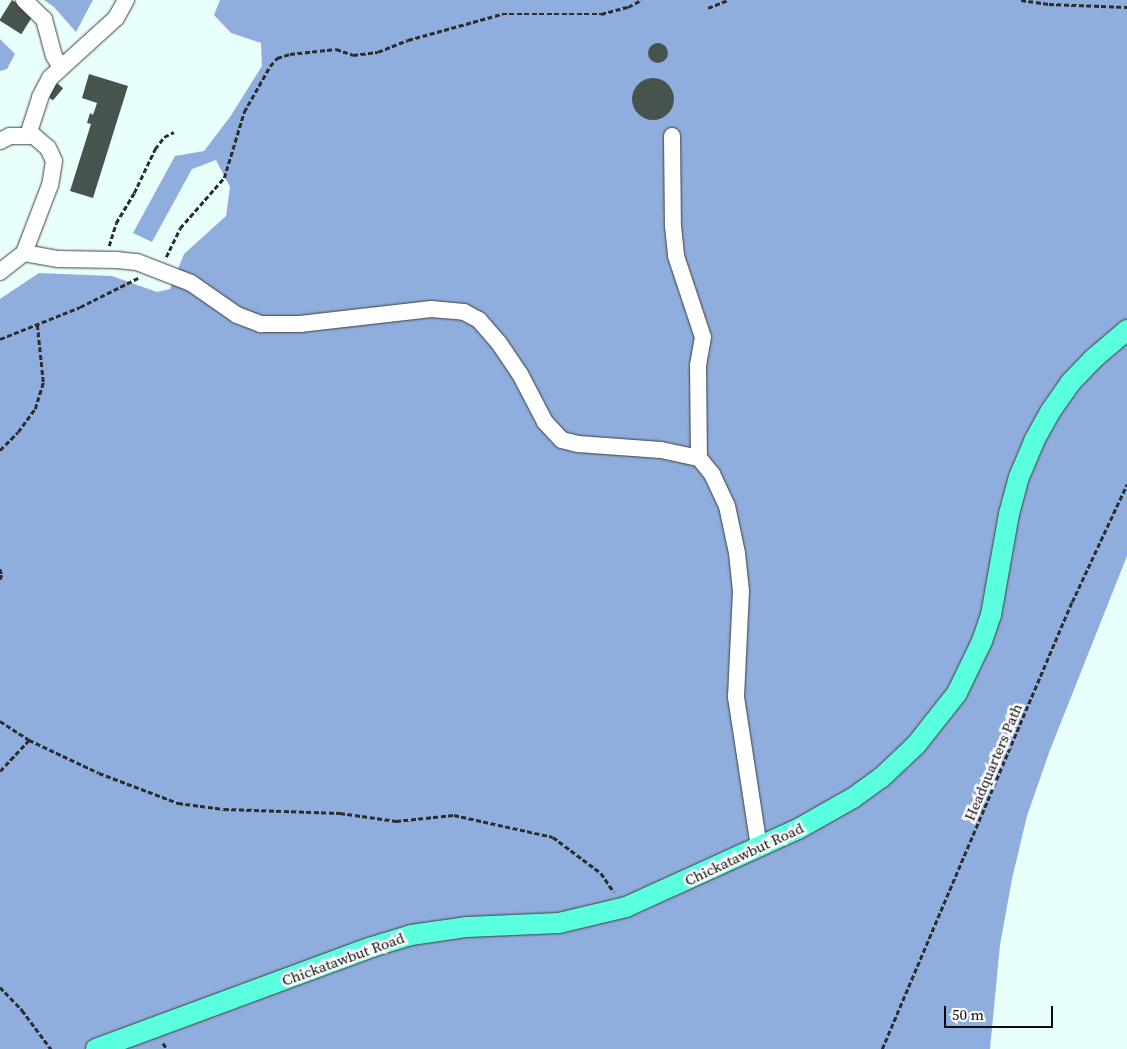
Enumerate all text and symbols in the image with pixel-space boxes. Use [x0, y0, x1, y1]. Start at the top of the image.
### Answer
street label: Headquarters Path [960, 701, 1026, 823]
street label: Chickatawbut Road [682, 819, 806, 889]
street label: Chickatawbut Road [279, 928, 407, 990]
scale bar [947, 996, 1056, 1028]
text: 50 m [952, 1004, 984, 1025]

